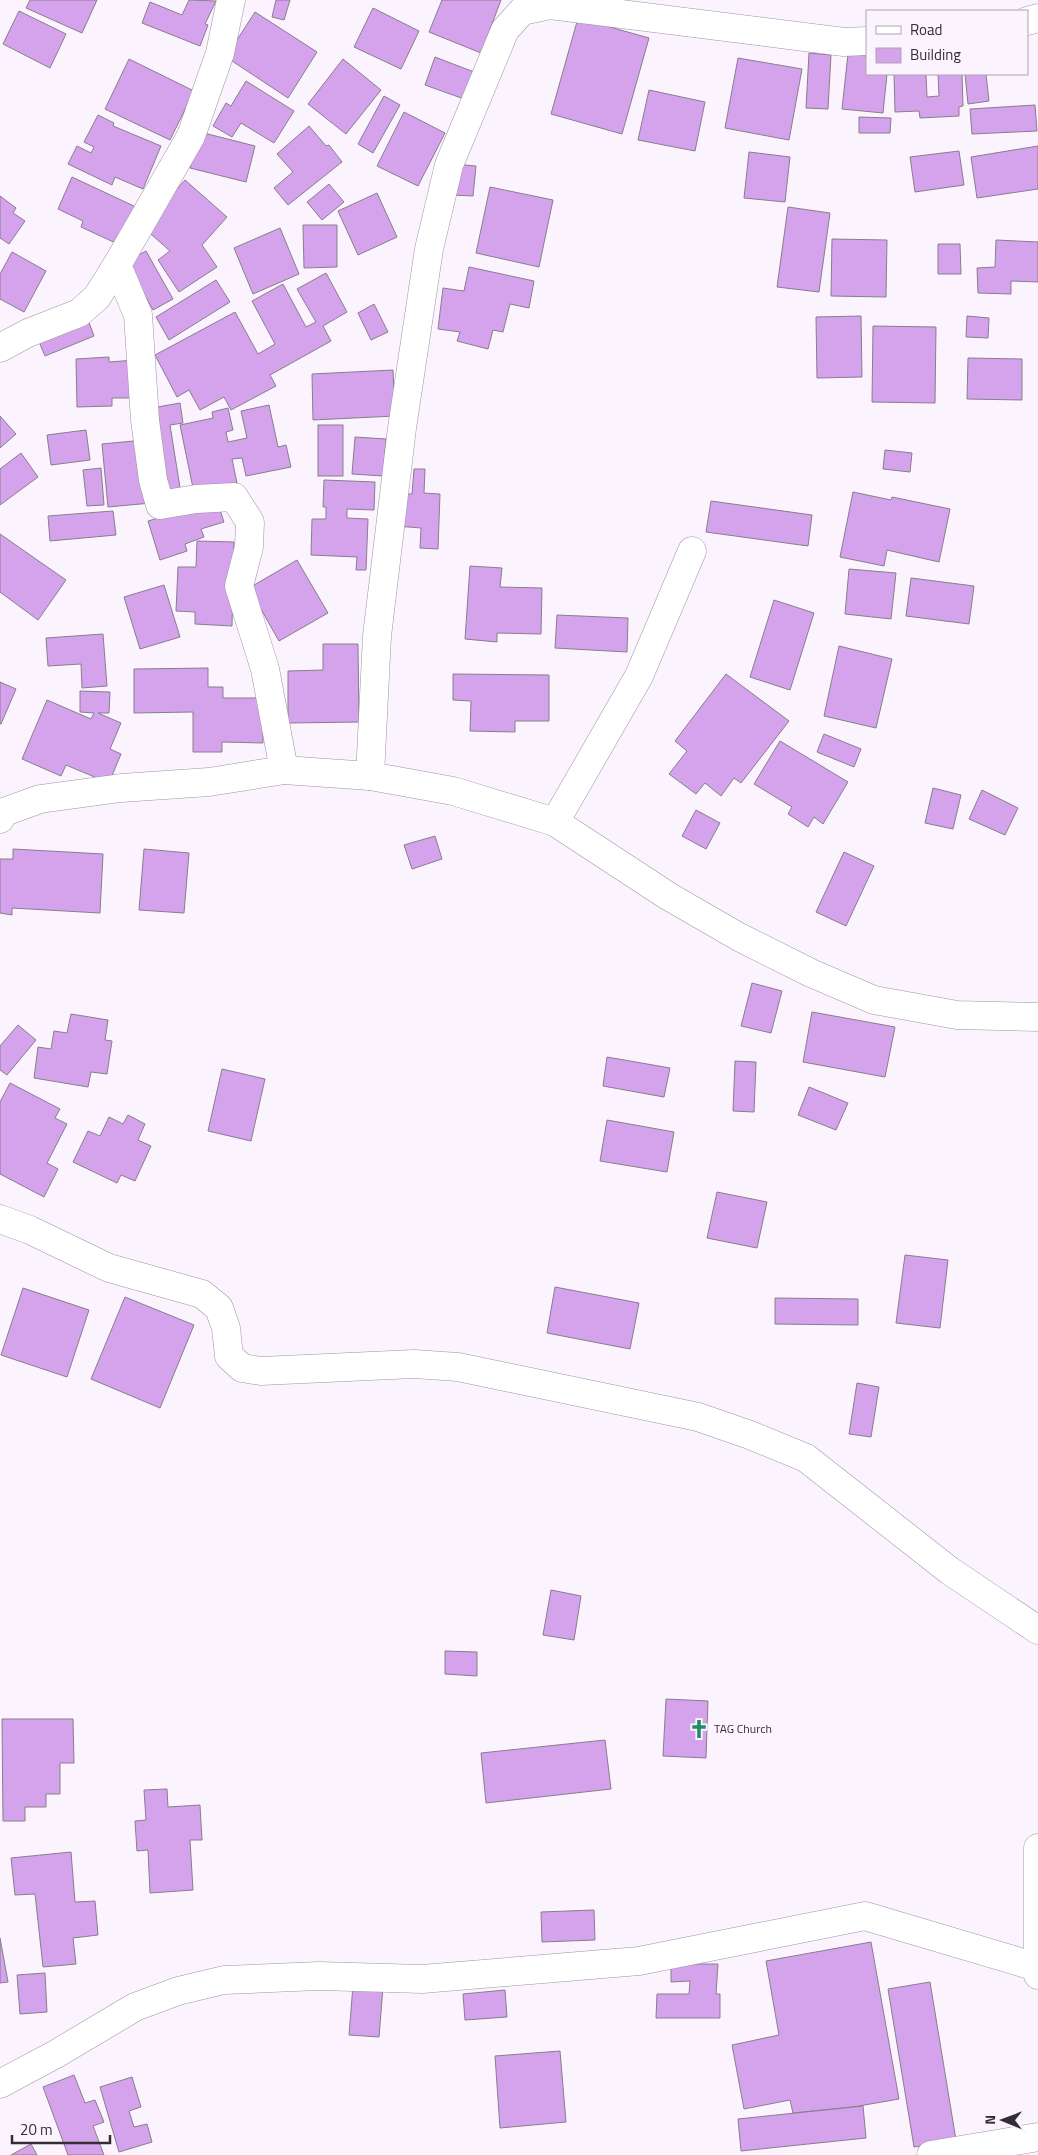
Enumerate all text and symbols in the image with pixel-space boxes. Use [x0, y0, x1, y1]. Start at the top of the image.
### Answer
legend [866, 10, 1028, 75]
text: Road [910, 18, 942, 41]
text: Building [910, 43, 961, 66]
church icon: TAG Church [688, 1718, 710, 1740]
place label: TAG Church [714, 1719, 772, 1738]
north arrow [978, 2095, 1028, 2145]
scale bar [12, 2112, 110, 2144]
text: N [979, 2115, 1000, 2125]
text: 20 m [20, 2118, 53, 2141]

